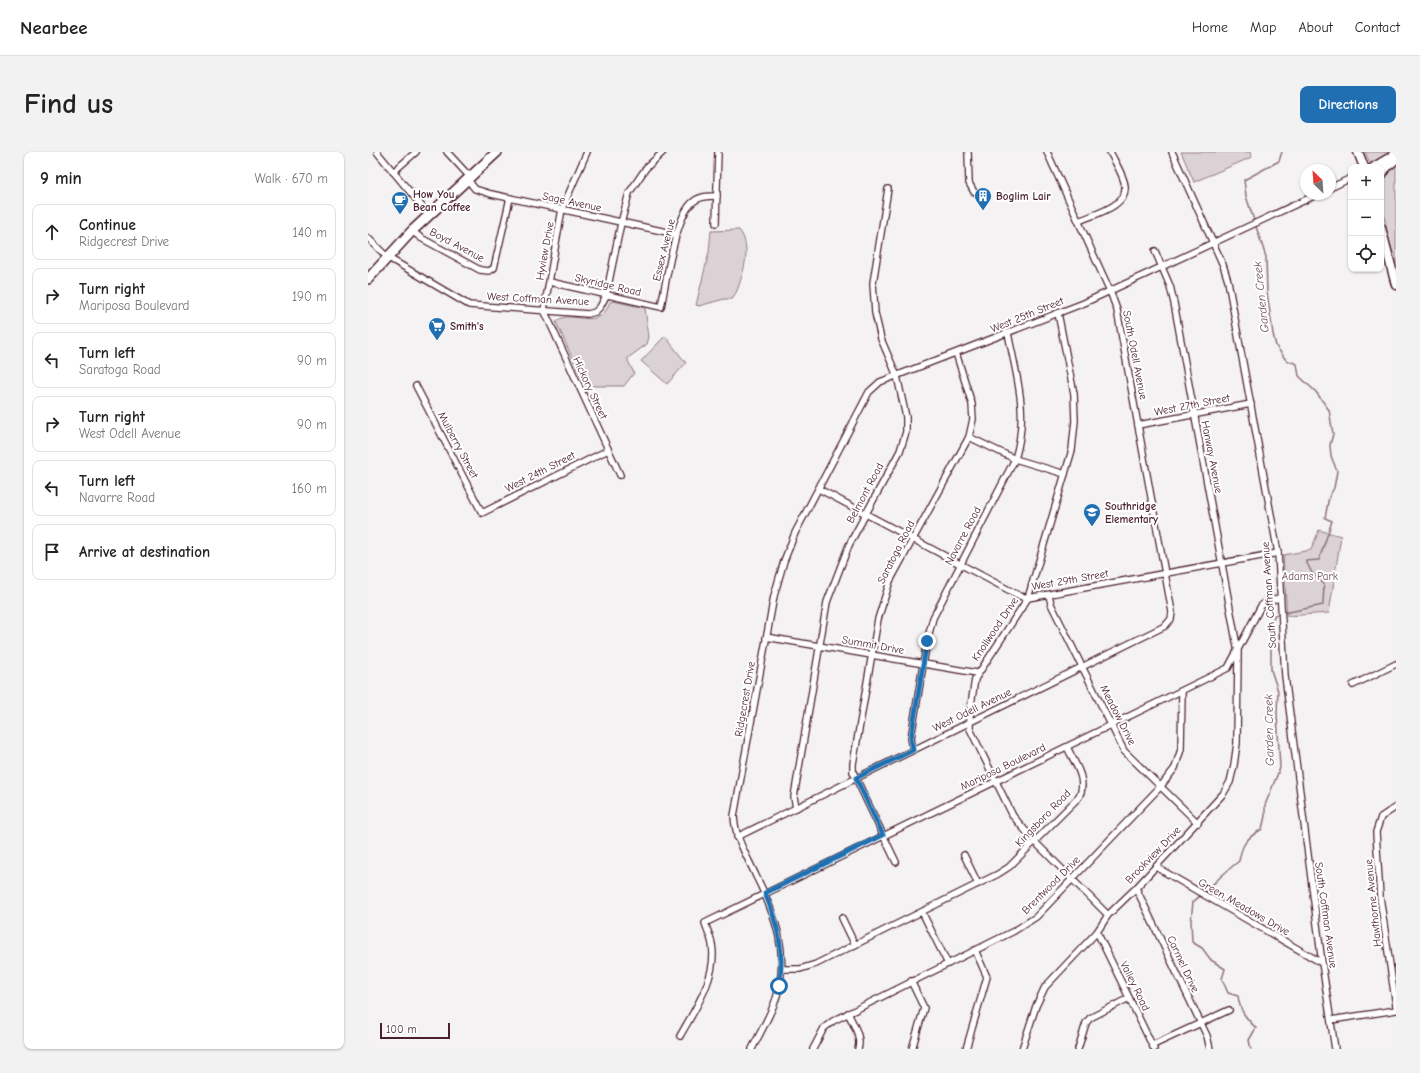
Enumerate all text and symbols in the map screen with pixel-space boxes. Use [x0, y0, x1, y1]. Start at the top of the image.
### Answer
text: Nearbee [20, 17, 88, 39]
text: Home [1192, 19, 1228, 36]
text: Map [1250, 19, 1276, 36]
text: About [1298, 19, 1333, 36]
text: Contact [1355, 19, 1400, 36]
button: Directions [1300, 86, 1396, 123]
text: Find us [24, 88, 113, 120]
north arrow [1300, 164, 1336, 200]
map controls [1348, 164, 1384, 272]
button: + [1348, 164, 1384, 200]
text: 9 min [40, 169, 82, 188]
text: Walk · 670 m [255, 171, 328, 186]
building icon: Boglim Lair [973, 186, 993, 211]
place label: How You Bean Coffee [413, 188, 471, 214]
street label: Sage Avenue [541, 189, 603, 215]
cafe icon: How You Bean Coffee [390, 190, 410, 215]
place label: Boglim Lair [996, 190, 1051, 203]
button: − [1348, 200, 1384, 236]
text: Continue [79, 216, 136, 234]
street label: Essex Avenue [650, 217, 678, 282]
street label: Hyview Drive [533, 220, 557, 281]
icon: ahead [41, 221, 63, 243]
text: 140 m [293, 225, 327, 240]
street label: Boyd Avenue [427, 225, 487, 265]
text: Ridgecrest Drive [79, 234, 169, 249]
button: locate [1348, 236, 1384, 272]
water label: Garden Creek [1250, 260, 1272, 333]
street label: Skyridge Road [574, 271, 643, 299]
text: Turn right [79, 280, 145, 298]
icon: right [41, 285, 63, 307]
text: 190 m [292, 289, 327, 304]
street label: West Coffman Avenue [487, 290, 590, 308]
street label: West 25th Street [989, 294, 1066, 336]
text: Mariposa Boulevard [79, 298, 189, 313]
street label: South Odell Avenue [1120, 309, 1150, 401]
supermarket icon: Smith's [427, 316, 447, 341]
place label: Smith's [450, 320, 484, 333]
text: Turn left [79, 344, 135, 362]
icon: left [41, 349, 63, 371]
text: 90 m [297, 353, 327, 368]
street label: Hickory Street [570, 355, 610, 422]
text: Saratoga Road [79, 362, 161, 377]
street label: West 27th Street [1153, 391, 1232, 419]
text: Turn right [79, 408, 145, 426]
street label: Mulberry Street [435, 409, 481, 481]
icon: right [41, 413, 63, 435]
text: 90 m [297, 417, 327, 432]
street label: Hanway Avenue [1199, 420, 1226, 495]
text: West Odell Avenue [79, 426, 181, 441]
street label: West 24th Street [503, 448, 578, 495]
street label: Belmont Road [844, 461, 886, 525]
text: Turn left [79, 472, 135, 490]
icon: left [41, 477, 63, 499]
text: 160 m [292, 481, 327, 496]
text: Navarre Road [79, 490, 155, 505]
place label: Southridge Elementary [1105, 500, 1158, 526]
school or university icon: Southridge Elementary [1082, 502, 1102, 527]
street label: Navarre Road [942, 504, 984, 567]
street label: Saratoga Road [875, 518, 918, 586]
icon: arrive [41, 541, 63, 563]
street label: South Coffman Avenue [1259, 541, 1279, 649]
text: Arrive at destination [79, 543, 210, 561]
street label: West 29th Street [1031, 567, 1110, 593]
park label: Adams Park [1282, 570, 1339, 583]
street label: Knollwood Drive [969, 594, 1021, 663]
route end [918, 632, 936, 650]
street label: Summit Drive [841, 633, 906, 657]
street label: Ridgecrest Drive [732, 660, 758, 738]
street label: Meadow Drive [1097, 683, 1139, 748]
street label: West Odell Avenue [930, 685, 1014, 735]
water label: Garden Creek [1261, 694, 1277, 766]
street label: Mariposa Boulevard [958, 741, 1048, 793]
street label: Kingsboro Road [1013, 787, 1074, 849]
street label: Brookview Drive [1122, 823, 1184, 886]
street label: Brentwood Drive [1019, 853, 1083, 917]
street label: Hawthorne Avenue [1362, 858, 1384, 948]
street label: South Coffman Avenue [1312, 861, 1340, 969]
street label: Green Meadows Drive [1196, 876, 1292, 939]
street label: Carmel Drive [1164, 934, 1202, 995]
street label: Valley Road [1117, 959, 1153, 1013]
route start [770, 977, 788, 995]
scale bar [380, 1021, 450, 1040]
text: 100 m [386, 1023, 417, 1036]

